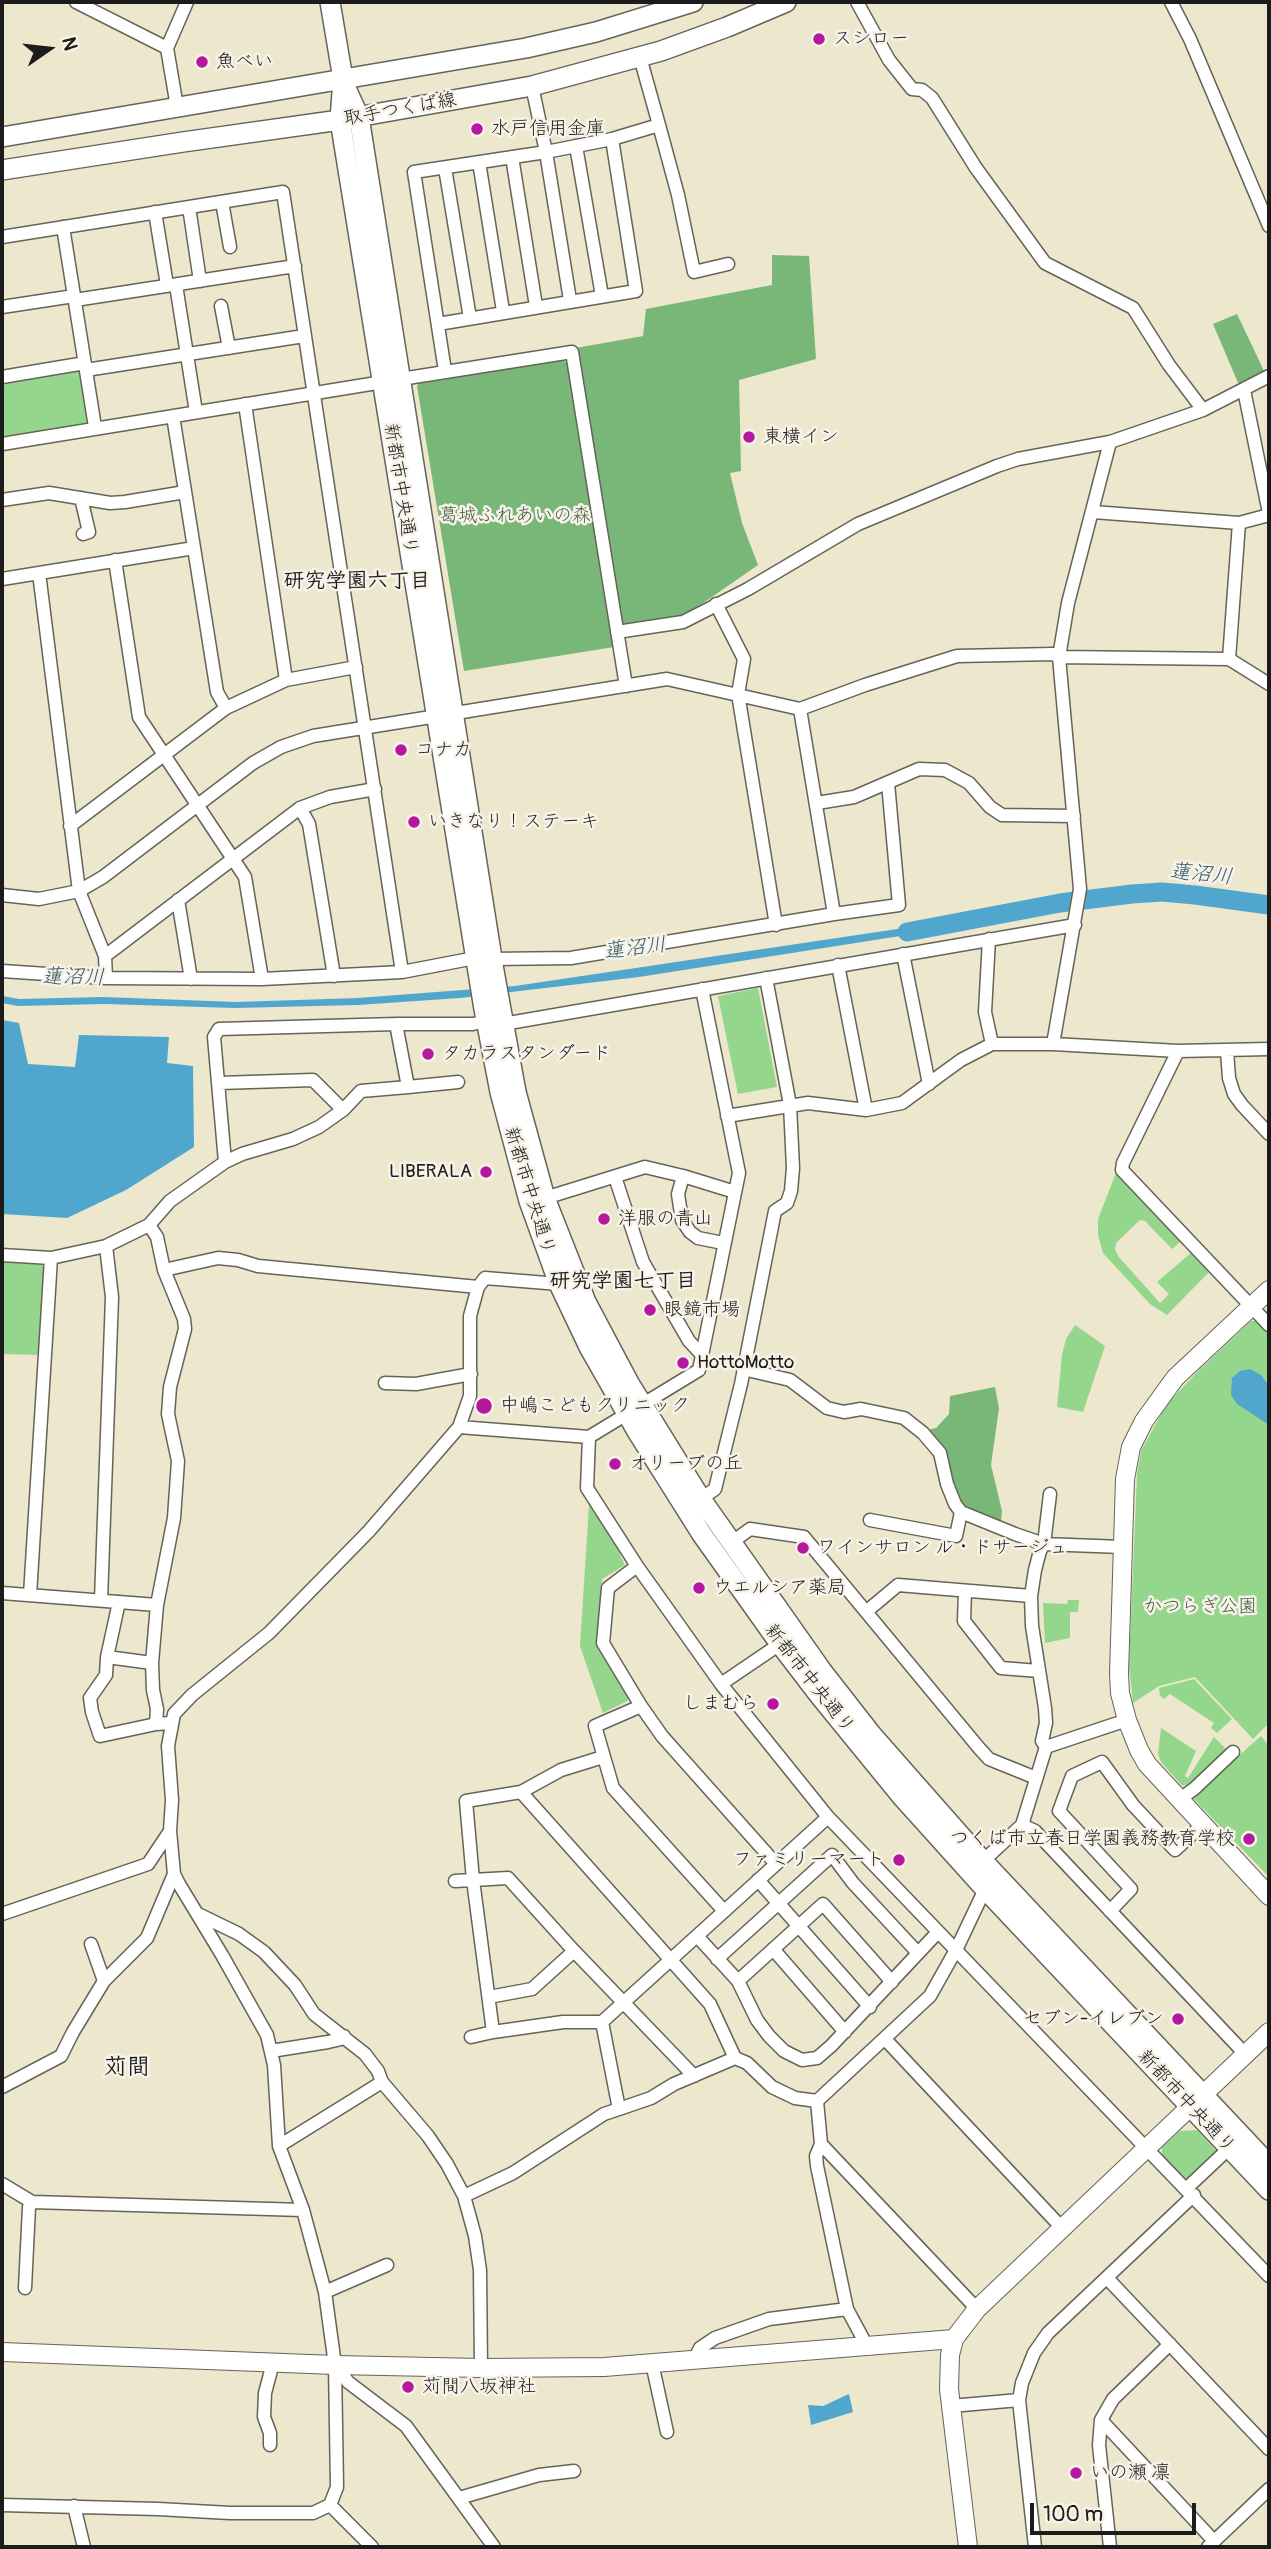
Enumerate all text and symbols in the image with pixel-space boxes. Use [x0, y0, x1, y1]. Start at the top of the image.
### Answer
north arrow [14, 14, 84, 84]
place label: スシロー [833, 28, 909, 50]
marker: スシロー [811, 31, 827, 47]
text: N [56, 35, 83, 53]
place label: 魚べい [216, 51, 273, 73]
marker: 魚べい [194, 54, 210, 70]
street label: 取手つくば線 [342, 89, 458, 131]
place label: 水戸信用金庫 [491, 118, 605, 140]
marker: 水戸信用金庫 [469, 121, 485, 137]
street label: 新都市中央通り [378, 422, 422, 556]
place label: 東横イン [763, 426, 839, 448]
marker: 東横イン [741, 429, 757, 445]
park label: 葛城ふれあいの森 [439, 505, 591, 527]
district label: 研究学園六丁目 [284, 569, 430, 595]
place label: コナカ [415, 739, 472, 761]
marker: コナカ [393, 742, 409, 758]
place label: いきなり！ステーキ [428, 811, 599, 833]
marker: いきなり！ステーキ [406, 814, 422, 830]
water label: 蓮沼川 [1168, 859, 1234, 891]
water label: 蓮沼川 [602, 933, 668, 965]
water label: 蓮沼川 [41, 965, 105, 991]
place label: タカラスタンダード [442, 1043, 611, 1065]
marker: タカラスタンダード [420, 1046, 436, 1062]
street label: 新都市中央通り [499, 1124, 559, 1258]
place label: LIBERALA [389, 1161, 472, 1183]
marker: LIBERALA [478, 1164, 494, 1180]
place label: 洋服の青山 [618, 1208, 713, 1230]
marker: 洋服の青山 [596, 1211, 612, 1227]
district label: 研究学園七丁目 [550, 1269, 696, 1295]
place label: 眼鏡市場 [664, 1299, 740, 1321]
marker: 眼鏡市場 [642, 1302, 658, 1318]
place label: HottoMotto [697, 1352, 794, 1374]
marker: HottoMotto [675, 1355, 691, 1371]
place label: 中嶋こどもクリニック [500, 1395, 690, 1417]
marker: 中嶋こどもクリニック [474, 1396, 494, 1416]
place label: オリーブの丘 [629, 1453, 743, 1475]
marker: オリーブの丘 [607, 1456, 623, 1472]
place label: ワインサロン ル・ドサージュ [817, 1537, 1068, 1559]
marker: ワインサロン ル・ドサージュ [795, 1540, 811, 1556]
place label: ウエルシア薬局 [713, 1577, 846, 1599]
marker: ウエルシア薬局 [691, 1580, 707, 1596]
park label: かつらぎ公園 [1143, 1596, 1257, 1618]
street label: 新都市中央通り [759, 1620, 859, 1738]
place label: しまむら [683, 1693, 759, 1715]
marker: しまむら [765, 1696, 781, 1712]
place label: つくば市立春日学園義務教育学校 [950, 1828, 1235, 1850]
marker: つくば市立春日学園義務教育学校 [1241, 1831, 1257, 1847]
place label: ファミリーマート [733, 1849, 885, 1871]
marker: ファミリーマート [891, 1852, 907, 1868]
place label: セブン-イレブン [1023, 2008, 1164, 2030]
marker: セブン-イレブン [1170, 2011, 1186, 2027]
street label: 新都市中央通り [1132, 2046, 1240, 2158]
district label: 苅間 [104, 2054, 150, 2082]
place label: 苅間八坂神社 [422, 2376, 536, 2398]
marker: 苅間八坂神社 [400, 2379, 416, 2395]
place label: いの瀬 凛 [1090, 2462, 1170, 2484]
marker: いの瀬 凛 [1068, 2465, 1084, 2481]
scale bar [1033, 2490, 1199, 2534]
text: 100 m [1043, 2501, 1103, 2528]

